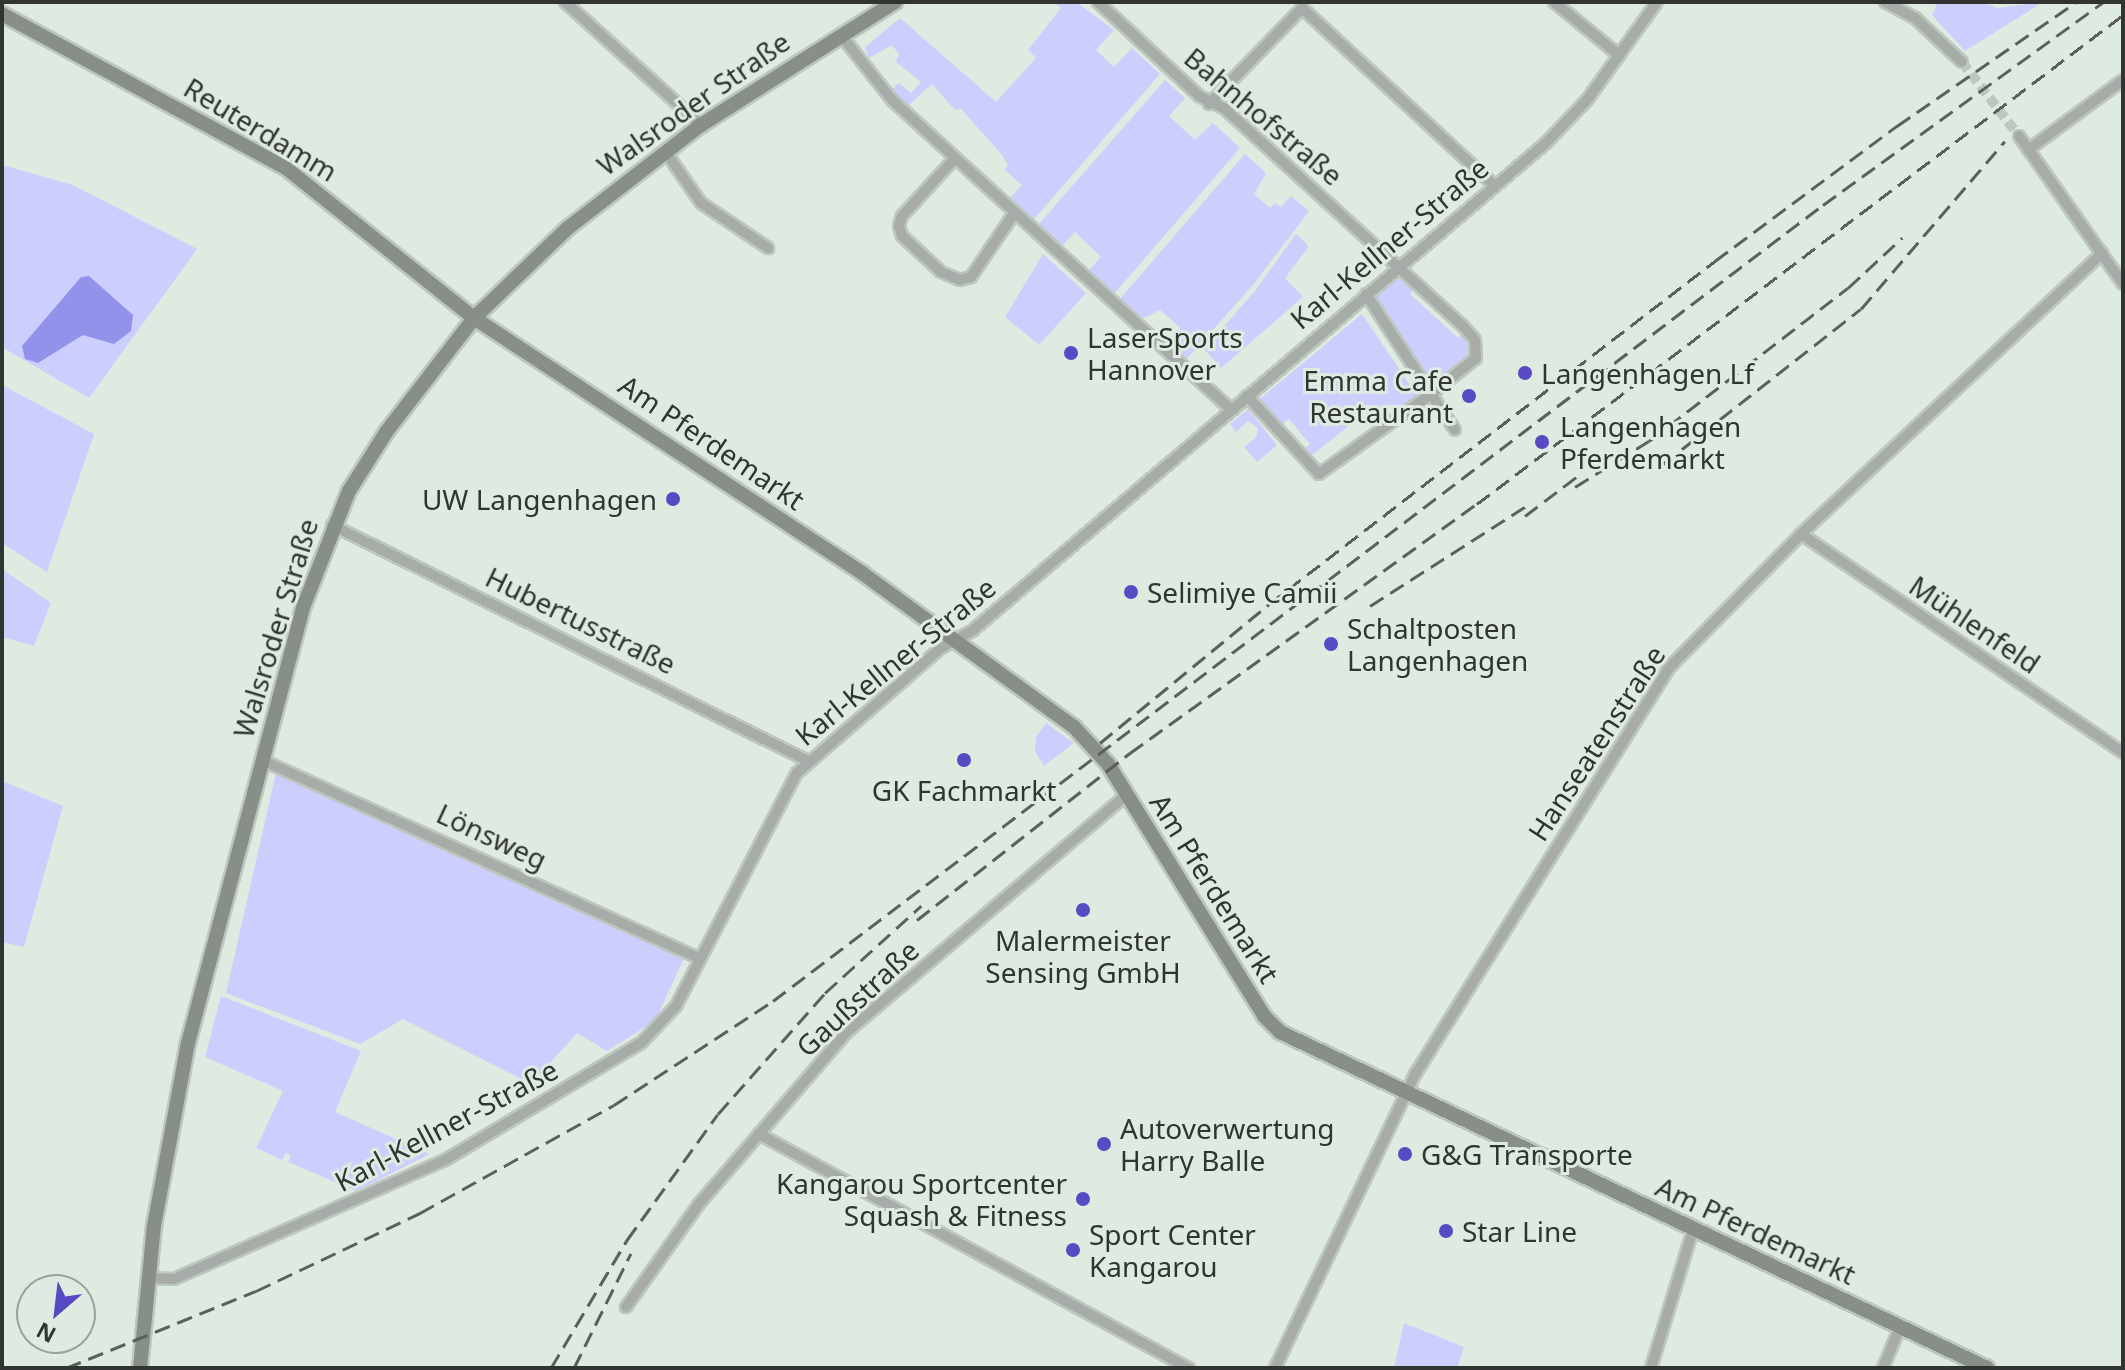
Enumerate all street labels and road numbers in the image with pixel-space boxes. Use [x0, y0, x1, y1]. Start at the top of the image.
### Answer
street label: Walsroder Straße [590, 24, 796, 182]
street label: Bahnhofstraße [1178, 40, 1350, 192]
street label: Reuterdamm [178, 70, 344, 188]
street label: Karl-Kellner-Straße [1283, 151, 1495, 335]
street label: Am Pferdemarkt [613, 368, 811, 516]
street label: Walsroder Straße [226, 514, 324, 742]
street label: Hubertusstraße [481, 559, 681, 681]
street label: Mühlenfeld [1903, 568, 2047, 680]
street label: Karl-Kellner-Straße [788, 570, 1002, 752]
street label: Hanseatenstraße [1520, 639, 1672, 847]
street label: Am Pferdemarkt [1143, 787, 1287, 989]
street label: Lönsweg [432, 796, 552, 876]
street label: Gaußstraße [789, 933, 925, 1063]
street label: Karl-Kellner-Straße [329, 1052, 563, 1198]
street label: Am Pferdemarkt [1651, 1169, 1861, 1291]

